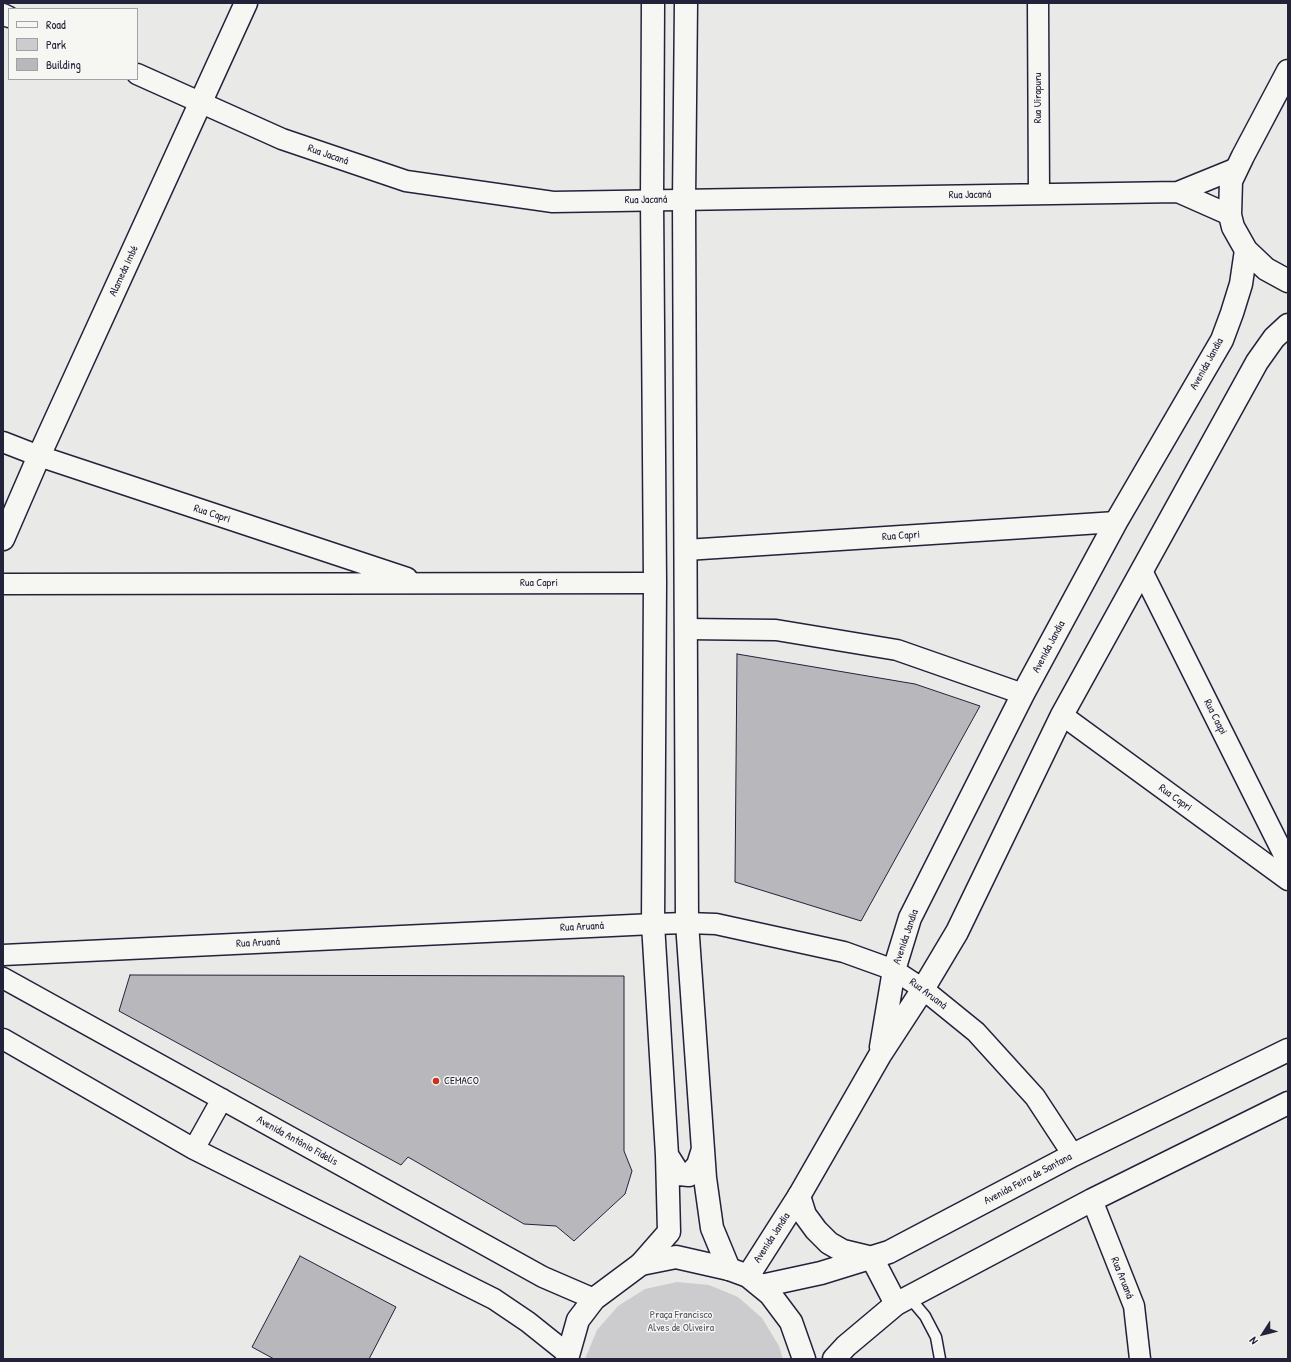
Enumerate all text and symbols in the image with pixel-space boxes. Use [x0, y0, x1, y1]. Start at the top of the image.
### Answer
legend [8, 8, 138, 80]
text: Road [46, 16, 66, 33]
text: Park [46, 36, 66, 53]
text: Building [46, 56, 81, 73]
street label: Rua Uirapuru [1031, 72, 1045, 124]
street label: Rua Jacaná [306, 142, 350, 168]
street label: Rua Jacaná [949, 188, 991, 202]
street label: Rua Jacaná [625, 193, 667, 207]
street label: Alameda Imbé [106, 243, 142, 299]
street label: Avenida Jandia [1187, 336, 1227, 392]
street label: Rua Capri [192, 502, 232, 526]
street label: Rua Capri [882, 528, 920, 544]
street label: Rua Capri [520, 576, 558, 590]
street label: Avenida Jandia [1030, 619, 1068, 675]
street label: Rua Caapi [1200, 697, 1230, 737]
street label: Rua Capri [1156, 781, 1194, 815]
street label: Avenida Jandia [890, 908, 922, 966]
street label: Rua Aruaná [560, 919, 604, 935]
street label: Rua Aruaná [236, 935, 280, 951]
street label: Rua Aruaná [907, 976, 949, 1012]
place label: CEMACO [444, 1074, 479, 1088]
marker: CEMACO [431, 1076, 441, 1086]
street label: Avenida Antônio Fidelis [254, 1113, 340, 1169]
street label: Avenida Feira de Santana [982, 1150, 1074, 1208]
street label: Avenida Jandia [751, 1210, 793, 1266]
street label: Rua Aruaná [1108, 1255, 1136, 1301]
park label: Praça Francisco Alves de Oliveira [648, 1308, 714, 1334]
north arrow [1243, 1314, 1283, 1354]
text: N [1246, 1335, 1261, 1348]

